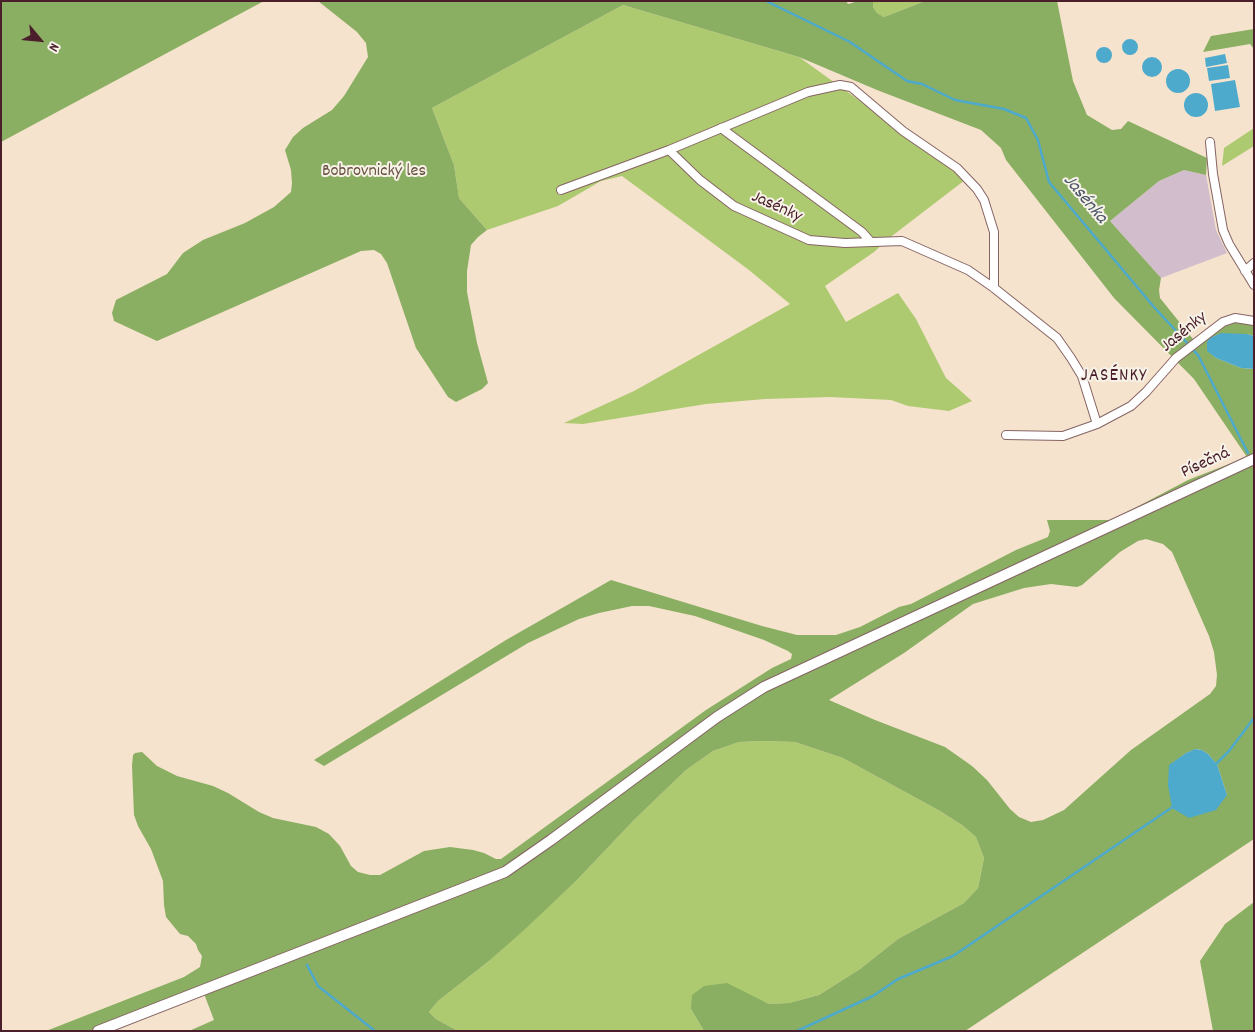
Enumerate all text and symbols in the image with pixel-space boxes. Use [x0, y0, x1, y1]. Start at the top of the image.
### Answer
north arrow [15, 15, 65, 65]
text: N [43, 39, 64, 55]
park label: Bobrovnický les [322, 162, 426, 184]
water label: Jasénka [1057, 171, 1111, 229]
street label: Jasénky [747, 187, 805, 229]
street label: Jasénky [1157, 308, 1213, 358]
district label: JASÉNKY [1080, 366, 1148, 388]
street label: Písečná [1178, 443, 1234, 485]

